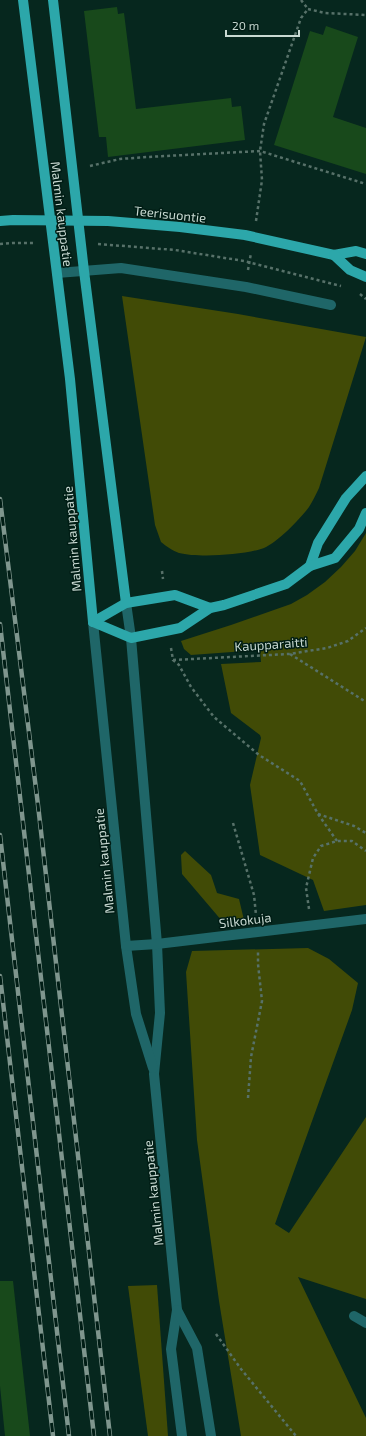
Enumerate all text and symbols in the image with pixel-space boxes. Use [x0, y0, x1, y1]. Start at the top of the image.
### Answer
scale bar [226, 12, 299, 38]
text: 20 m [232, 18, 259, 32]
street label: Malmin kauppatie [48, 160, 76, 268]
street label: Teerisuontie [133, 202, 207, 226]
street label: Malmin kauppatie [59, 485, 85, 593]
street label: Kaupparaitti [234, 633, 308, 655]
street label: Malmin kauppatie [91, 807, 117, 915]
street label: Silkokuja [218, 909, 272, 931]
street label: Malmin kauppatie [140, 1139, 166, 1247]

